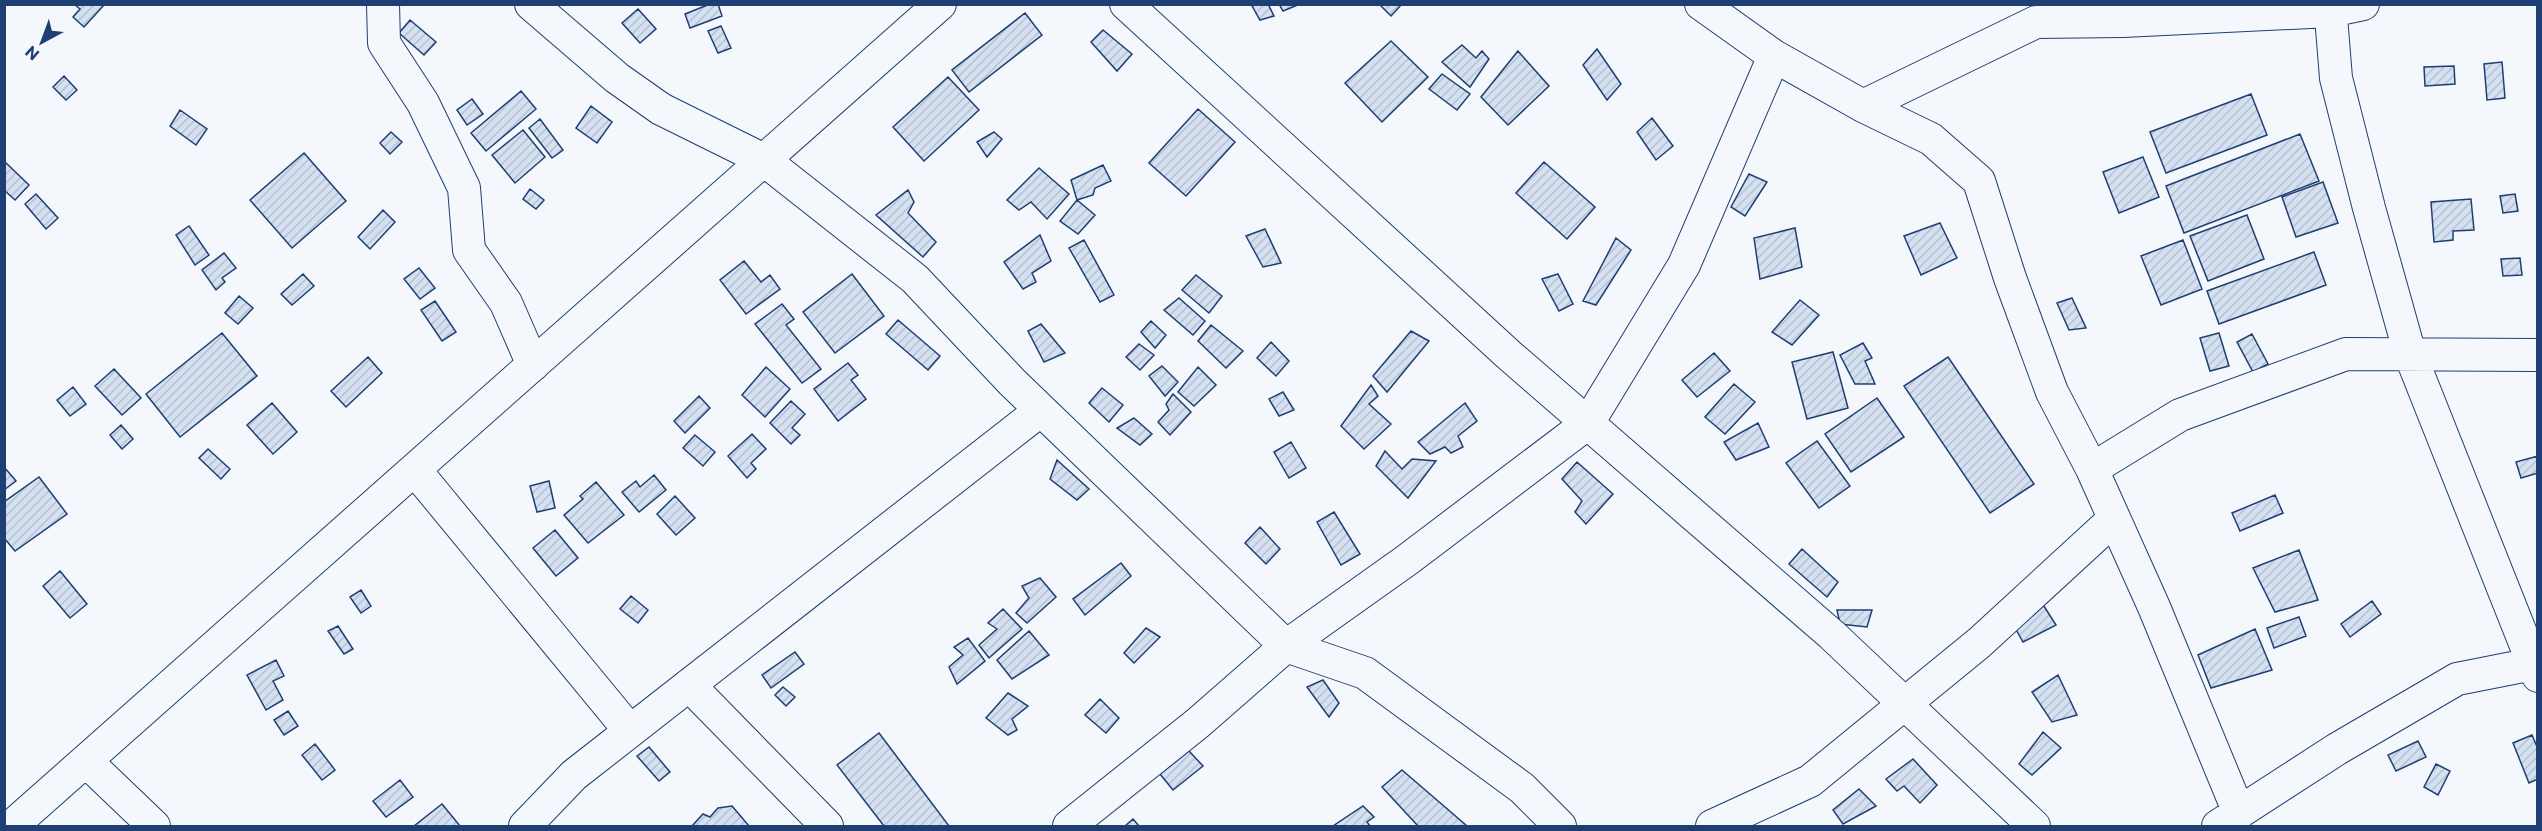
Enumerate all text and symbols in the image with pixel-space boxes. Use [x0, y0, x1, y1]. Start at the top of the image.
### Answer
north arrow [12, 12, 72, 72]
text: N [21, 43, 43, 65]

